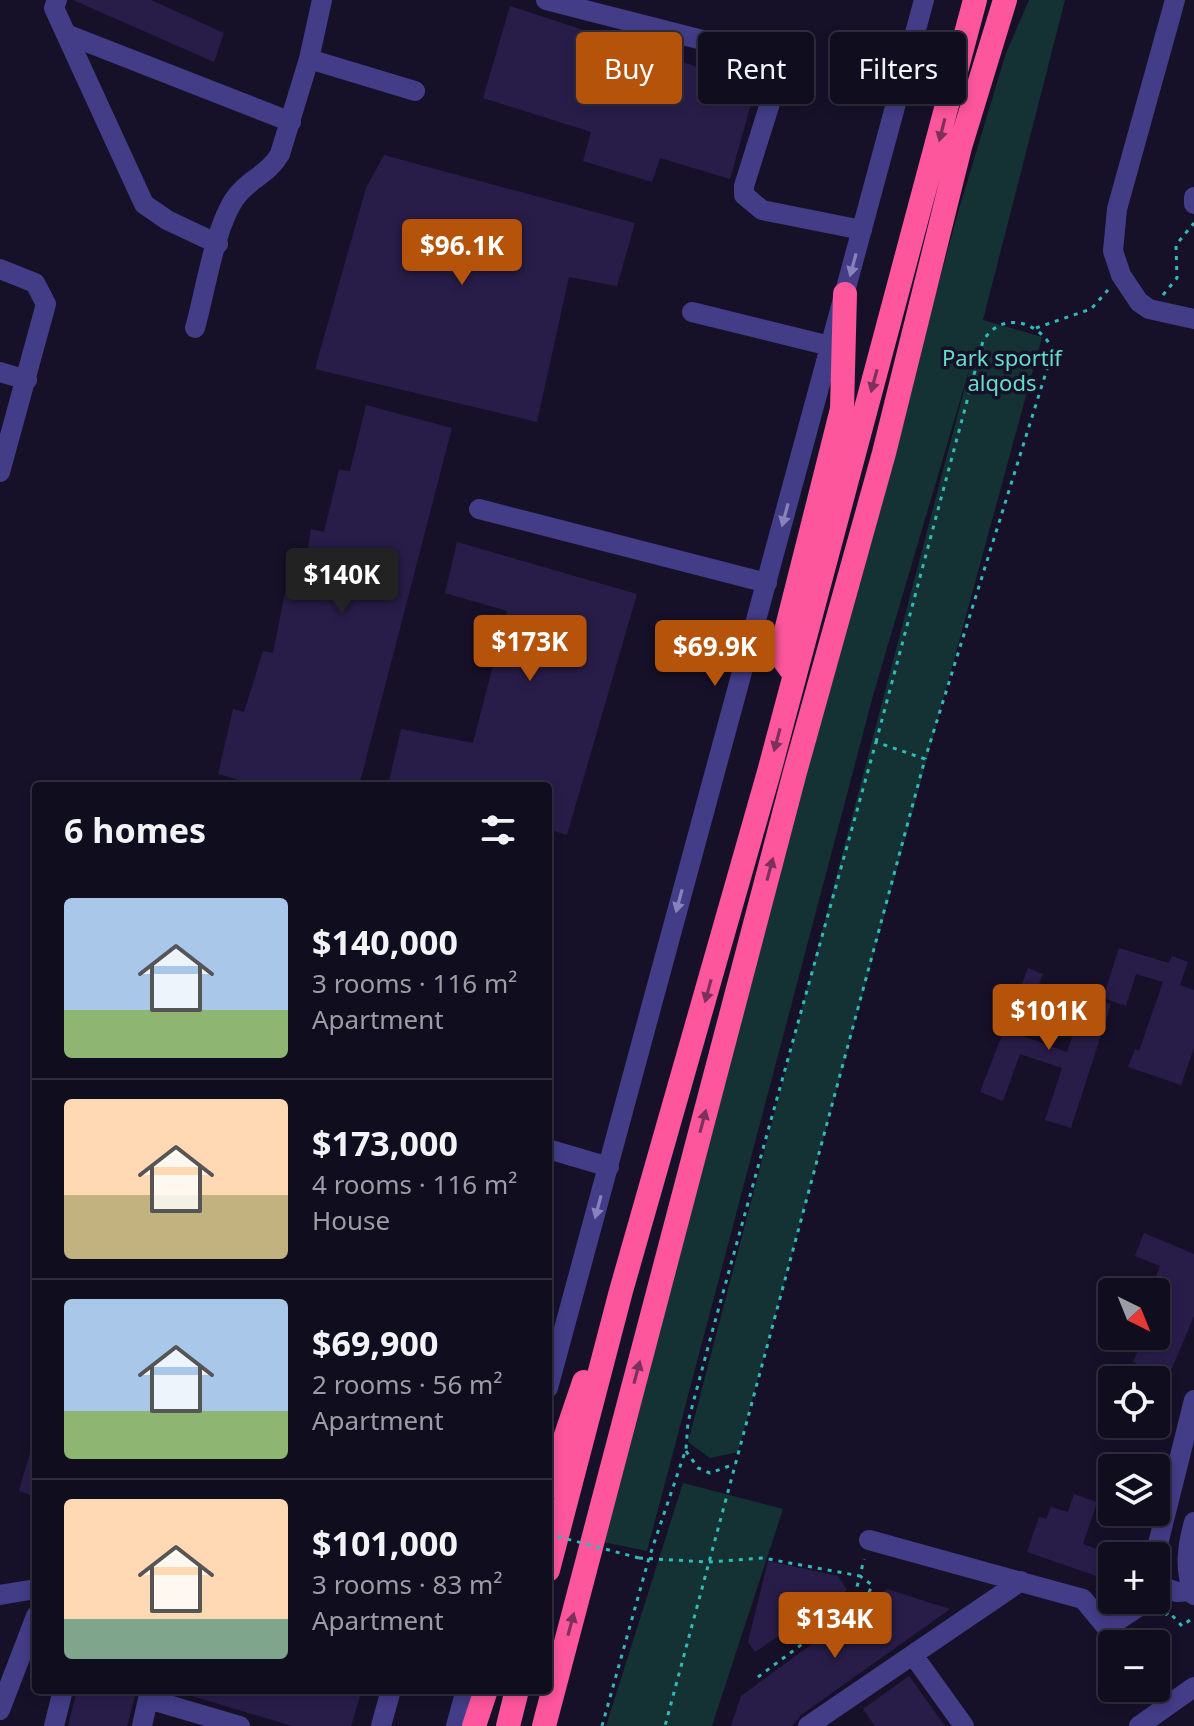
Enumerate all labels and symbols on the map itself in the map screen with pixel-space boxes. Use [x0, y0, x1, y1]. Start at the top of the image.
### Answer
one-way arrow [936, 117, 948, 142]
pin: $96.1K [397, 219, 527, 287]
one-way arrow [846, 253, 859, 277]
park label: Park sportif alqods [942, 342, 1063, 397]
one-way arrow [868, 368, 880, 393]
one-way arrow [778, 503, 790, 528]
pin: $140K [286, 548, 398, 616]
pin: $173K [474, 615, 586, 683]
pin: $69.9K [650, 620, 780, 688]
one-way arrow [771, 728, 783, 753]
one-way arrow [764, 857, 776, 882]
one-way arrow [673, 889, 685, 914]
one-way arrow [702, 978, 714, 1003]
pin: $101K [993, 984, 1105, 1052]
one-way arrow [698, 1108, 710, 1133]
one-way arrow [592, 1194, 604, 1219]
north arrow [1098, 1278, 1170, 1350]
one-way arrow [632, 1360, 644, 1385]
pin: $134K [779, 1592, 891, 1660]
one-way arrow [565, 1611, 577, 1636]

